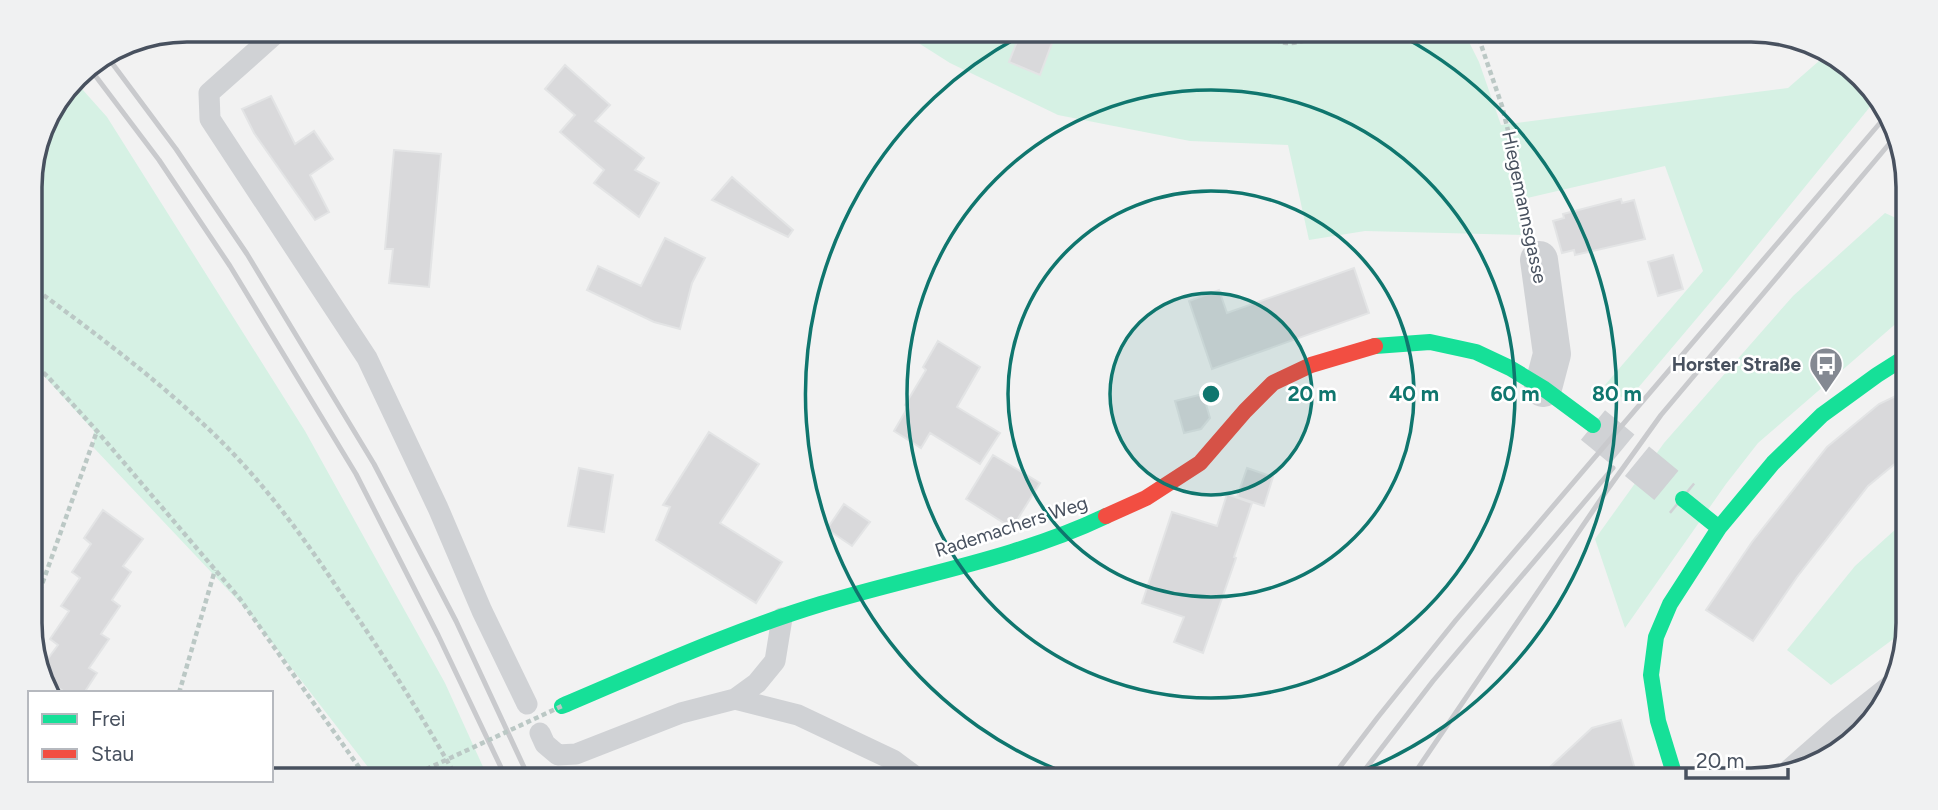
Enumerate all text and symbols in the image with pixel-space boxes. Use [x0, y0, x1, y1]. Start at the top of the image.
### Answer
street label: Hiegemannsgasse [1497, 129, 1552, 286]
bus stop icon: Horster Straße [1807, 345, 1845, 394]
place label: Horster Straße [1672, 353, 1801, 376]
text: 20 m [1287, 381, 1337, 406]
text: 40 m [1389, 381, 1439, 406]
text: 60 m [1490, 381, 1540, 406]
text: 80 m [1592, 381, 1642, 406]
centre of rings [1199, 382, 1223, 406]
street label: Rademachers Weg [932, 491, 1090, 562]
legend [28, 691, 273, 782]
text: Frei [91, 706, 126, 731]
scale bar [1686, 736, 1787, 780]
text: Stau [91, 741, 134, 766]
text: 20 m [1696, 748, 1744, 773]

